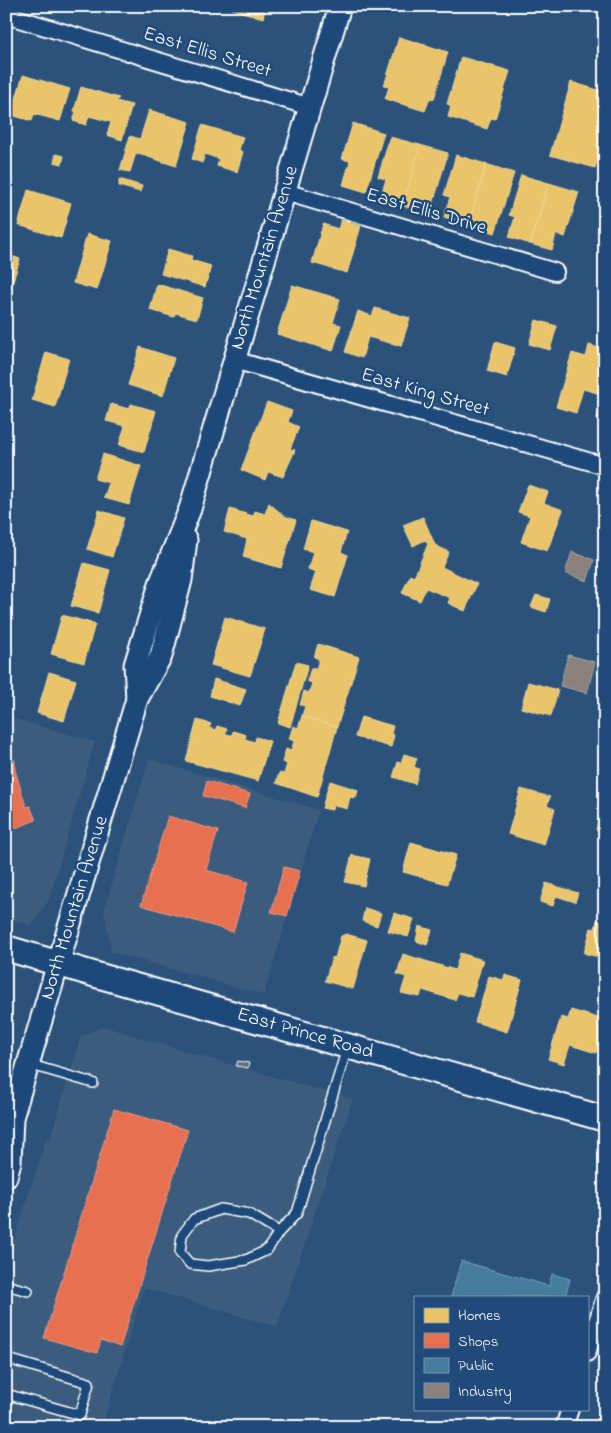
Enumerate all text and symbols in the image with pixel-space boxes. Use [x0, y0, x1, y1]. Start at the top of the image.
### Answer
street label: East Ellis Street [139, 20, 275, 86]
street label: North Mountain Avenue [223, 162, 307, 354]
street label: East Ellis Drive [362, 181, 490, 243]
street label: East King Street [357, 361, 493, 426]
street label: North Mountain Avenue [33, 812, 117, 1004]
street label: East Prince Road [233, 1001, 377, 1067]
legend [414, 1296, 588, 1410]
text: Homes [458, 1305, 501, 1327]
text: Shops [458, 1331, 498, 1353]
text: Public [458, 1355, 494, 1377]
text: Industry [458, 1381, 512, 1404]

